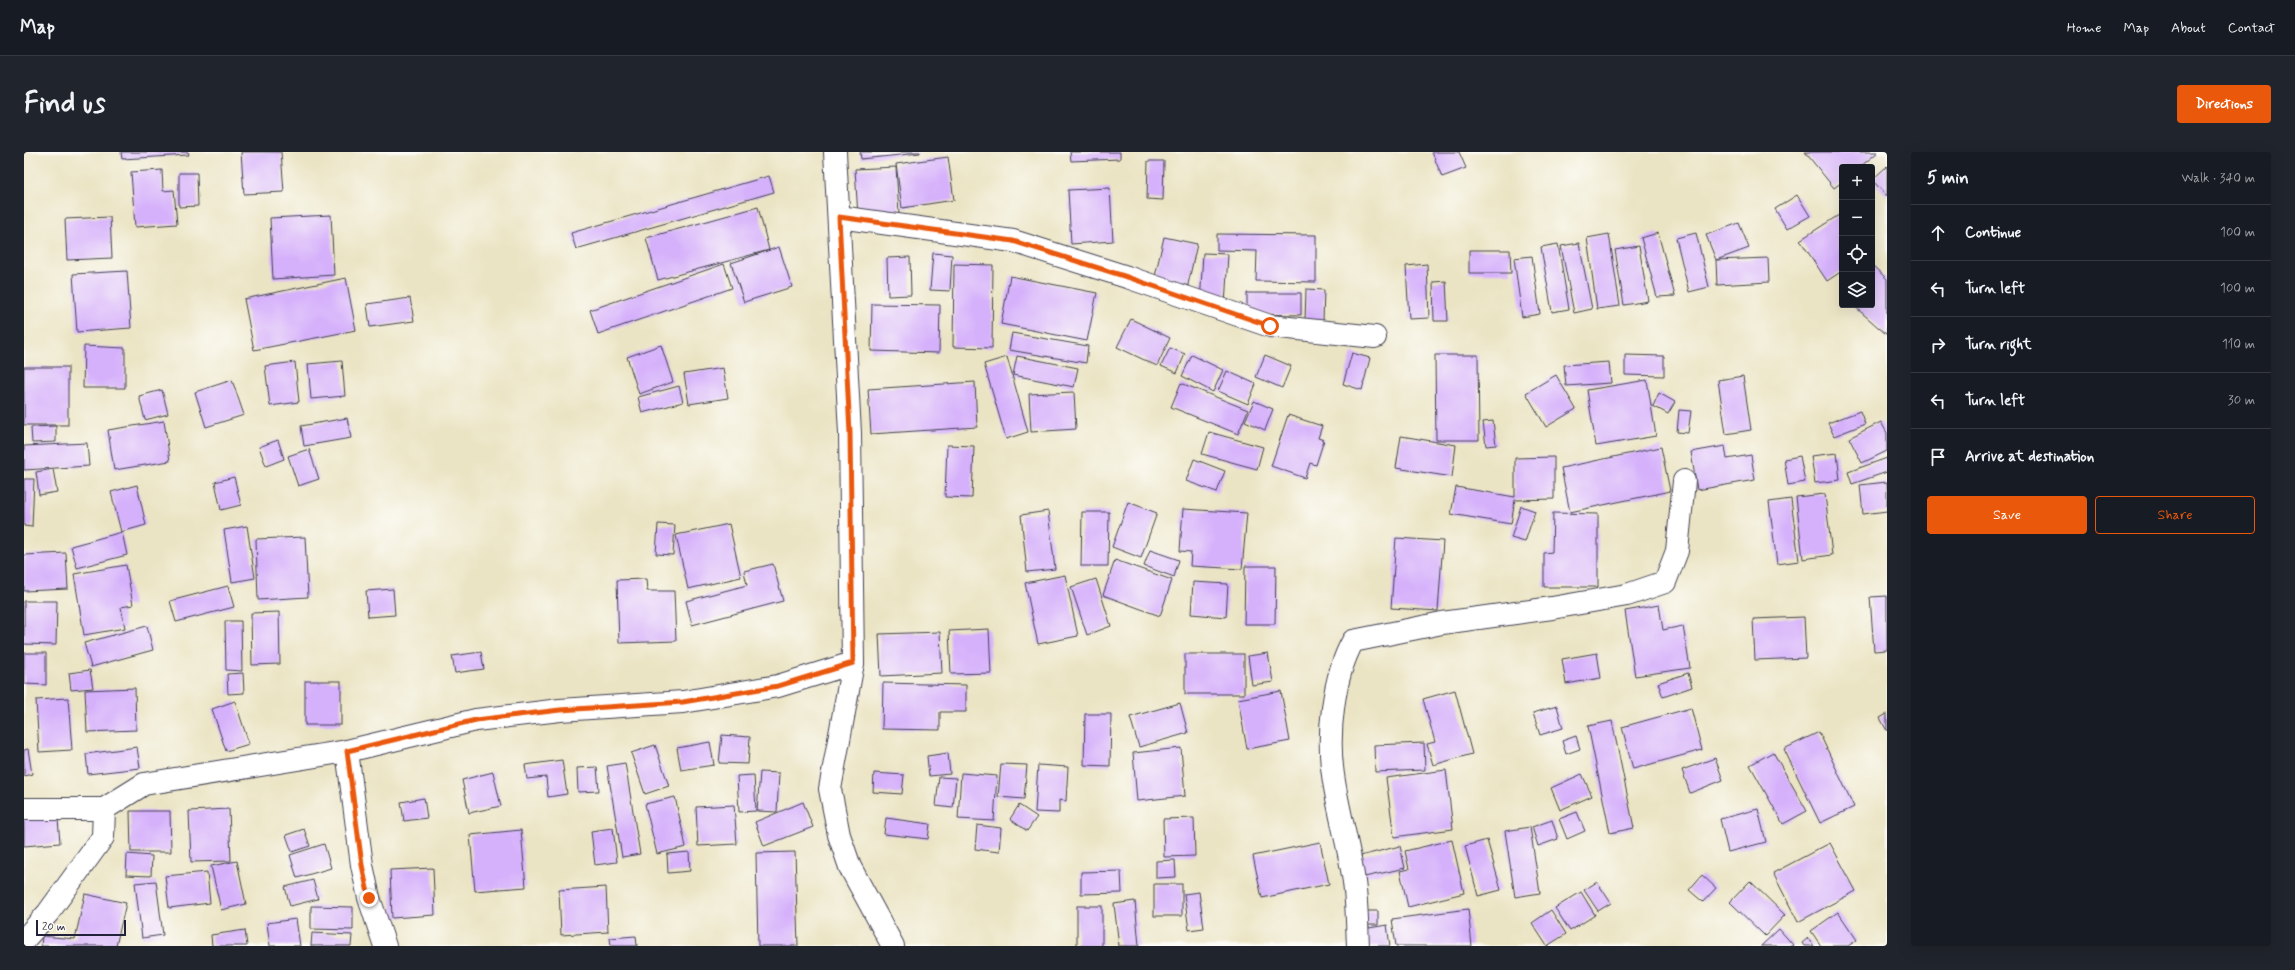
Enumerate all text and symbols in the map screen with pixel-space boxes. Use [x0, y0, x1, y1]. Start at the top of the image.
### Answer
text: Map [20, 15, 55, 40]
text: Home [2067, 19, 2101, 37]
text: Map [2123, 19, 2149, 37]
text: About [2171, 19, 2206, 37]
text: Contact [2228, 19, 2275, 37]
button: Directions [2177, 85, 2271, 123]
text: Find us [24, 86, 105, 123]
map controls [1839, 164, 1875, 308]
button: + [1839, 164, 1875, 200]
text: 5 min [1927, 167, 1969, 189]
text: Walk · 340 m [2181, 170, 2255, 187]
button: − [1839, 200, 1875, 236]
icon: ahead [1927, 222, 1949, 244]
text: Continue [1965, 223, 2021, 243]
text: 100 m [2220, 224, 2255, 241]
button: locate [1839, 236, 1875, 272]
button: layers [1839, 272, 1875, 308]
icon: left [1927, 278, 1949, 300]
text: Turn left [1965, 279, 2025, 299]
text: 100 m [2220, 280, 2255, 297]
route start [1261, 317, 1279, 335]
icon: right [1927, 334, 1949, 356]
text: Turn right [1965, 335, 2032, 355]
text: 110 m [2222, 336, 2255, 353]
icon: left [1927, 390, 1949, 412]
text: Turn left [1965, 391, 2025, 411]
text: 30 m [2228, 392, 2255, 409]
icon: arrive [1927, 446, 1949, 468]
text: Arrive at destination [1965, 447, 2094, 467]
button: Save [1927, 496, 2087, 534]
button: Share [2095, 496, 2255, 534]
route end [360, 889, 378, 907]
scale bar [36, 918, 126, 937]
text: 20 m [42, 920, 65, 934]

